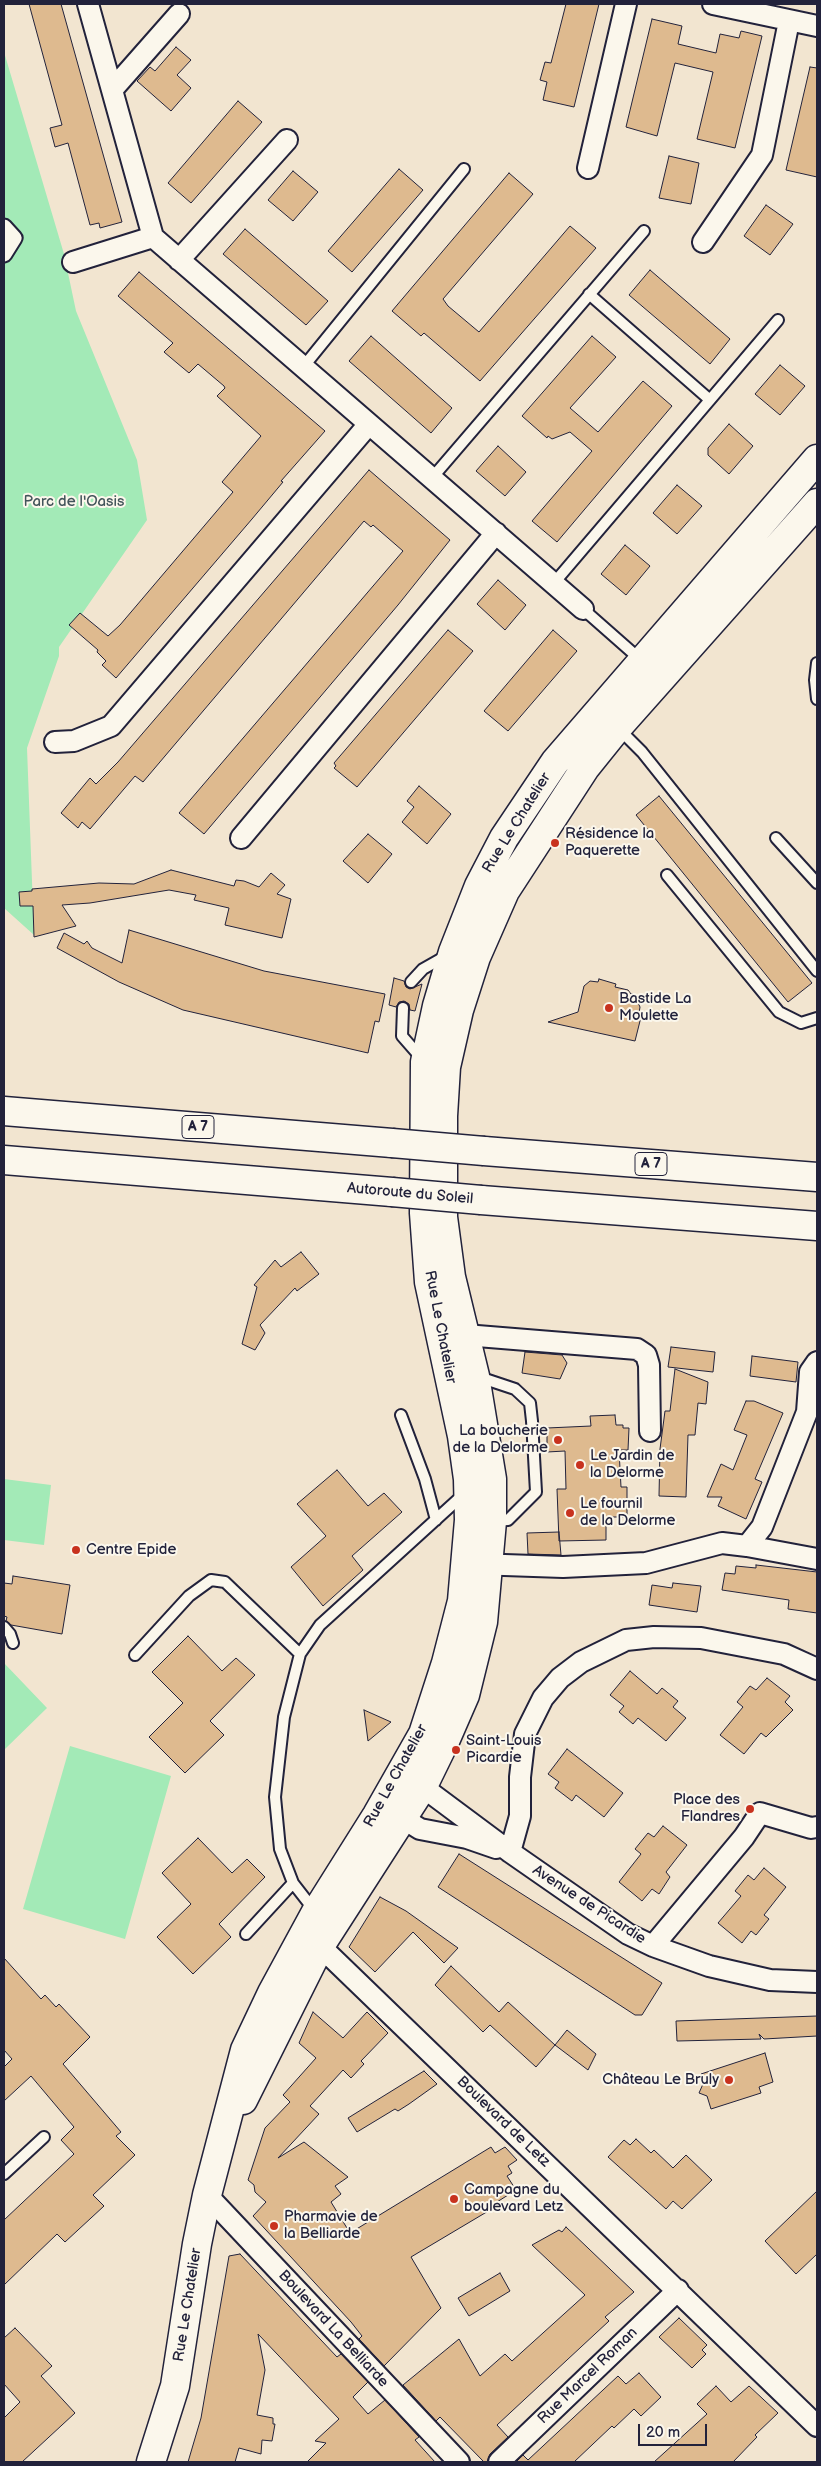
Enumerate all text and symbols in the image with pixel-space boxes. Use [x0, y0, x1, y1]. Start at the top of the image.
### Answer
park label: Parc de l'Oasis [24, 493, 124, 511]
street label: Rue Le Chatelier [479, 770, 555, 876]
place label: Résidence la Paquerette [565, 825, 654, 860]
marker: Résidence la Paquerette [549, 837, 561, 849]
place label: Bastide La Moulette [619, 990, 692, 1025]
marker: Bastide La Moulette [603, 1002, 615, 1014]
road number: A 7 [182, 1116, 214, 1138]
road number: A 7 [635, 1152, 667, 1176]
street label: Autoroute du Soleil [346, 1180, 474, 1208]
street label: Rue Le Chatelier [420, 1269, 460, 1385]
place label: La boucherie de la Delorme [453, 1422, 548, 1457]
marker: La boucherie de la Delorme [552, 1434, 564, 1446]
place label: Le Jardin de la Delorme [590, 1447, 674, 1482]
marker: Le Jardin de la Delorme [574, 1459, 586, 1471]
place label: Le fournil de la Delorme [580, 1495, 675, 1530]
marker: Le fournil de la Delorme [564, 1507, 576, 1519]
place label: Centre Epide [86, 1541, 176, 1559]
marker: Centre Epide [70, 1544, 82, 1556]
street label: Rue Le Chatelier [360, 1721, 432, 1831]
place label: Saint-Louis Picardie [466, 1732, 541, 1767]
marker: Saint-Louis Picardie [450, 1744, 462, 1756]
place label: Place des Flandres [673, 1791, 740, 1826]
marker: Place des Flandres [744, 1803, 756, 1815]
street label: Avenue de Picardie [529, 1862, 649, 1948]
place label: Château Le Bruly [602, 2071, 719, 2089]
street label: Boulevard de Letz [453, 2073, 553, 2171]
marker: Château Le Bruly [723, 2074, 735, 2086]
place label: Campagne du boulevard Letz [464, 2181, 563, 2216]
marker: Campagne du boulevard Letz [448, 2193, 460, 2205]
place label: Pharmavie de la Belliarde [284, 2208, 378, 2243]
marker: Pharmavie de la Belliarde [268, 2220, 280, 2232]
street label: Rue Le Chatelier [170, 2247, 206, 2363]
street label: Boulevard La Belliarde [274, 2267, 392, 2391]
street label: Rue Marcel Roman [535, 2324, 641, 2428]
scale bar [641, 2414, 710, 2446]
text: 20 m [646, 2423, 680, 2442]

